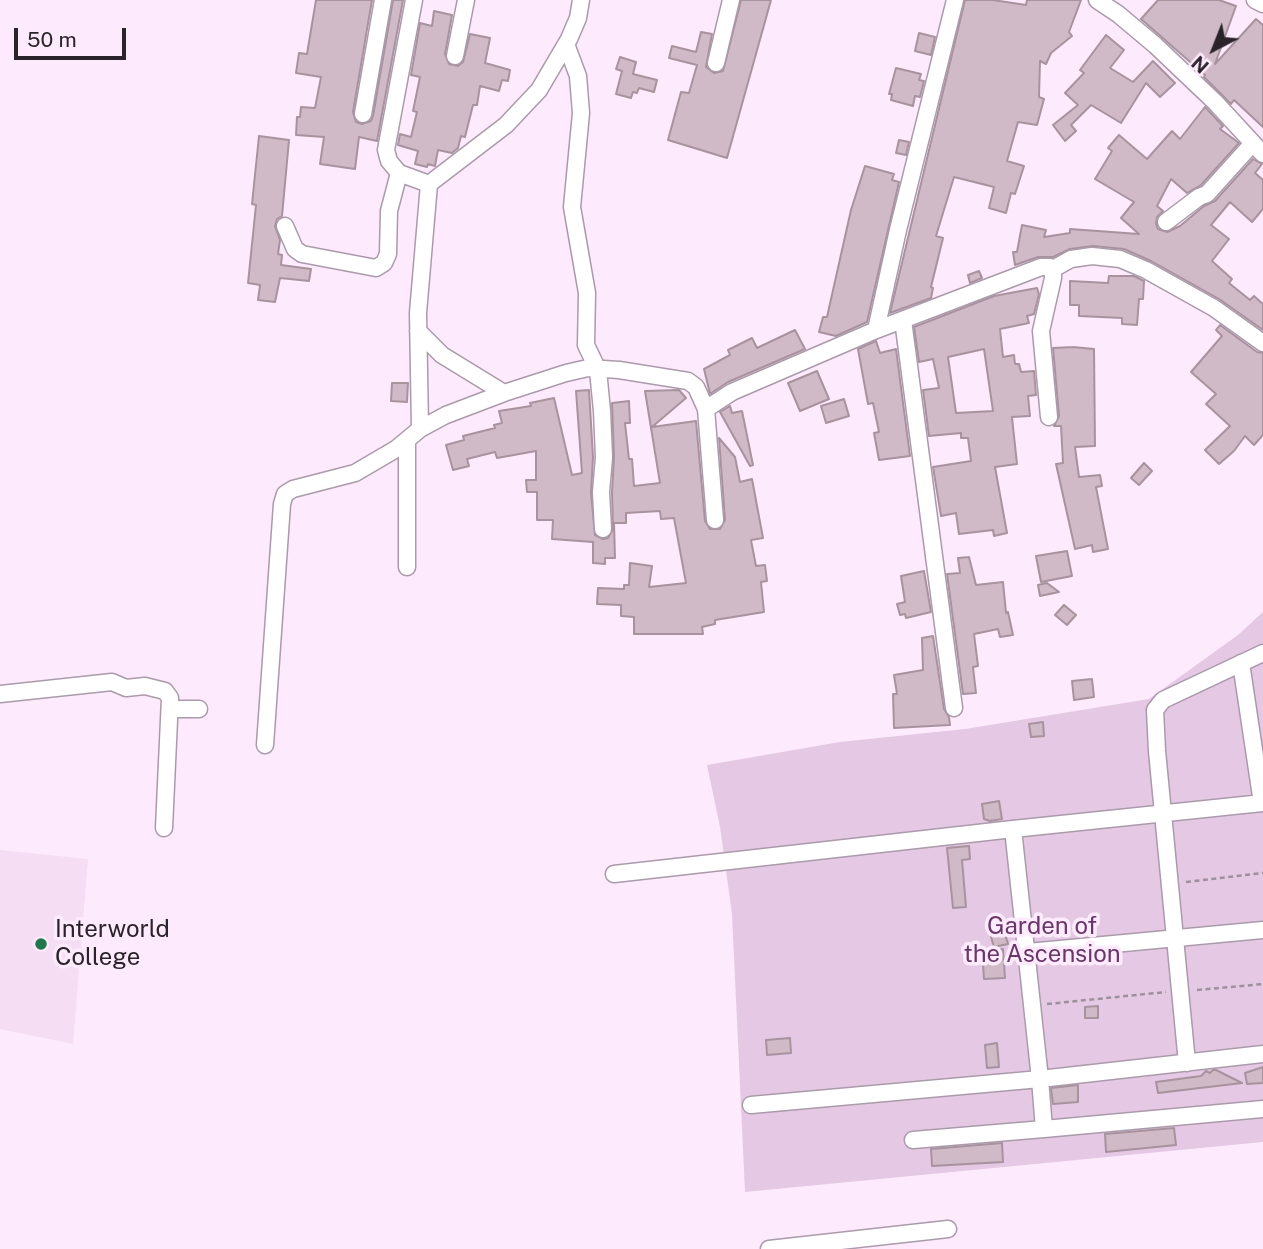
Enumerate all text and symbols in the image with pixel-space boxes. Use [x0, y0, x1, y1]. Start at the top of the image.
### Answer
scale bar [18, 14, 130, 58]
north arrow [1179, 14, 1249, 84]
text: 50 m [27, 27, 77, 52]
text: N [1187, 51, 1213, 78]
park label: Garden of the Ascension [963, 913, 1121, 969]
place label: Interworld College [55, 916, 170, 972]
marker: Interworld College [33, 936, 49, 952]

